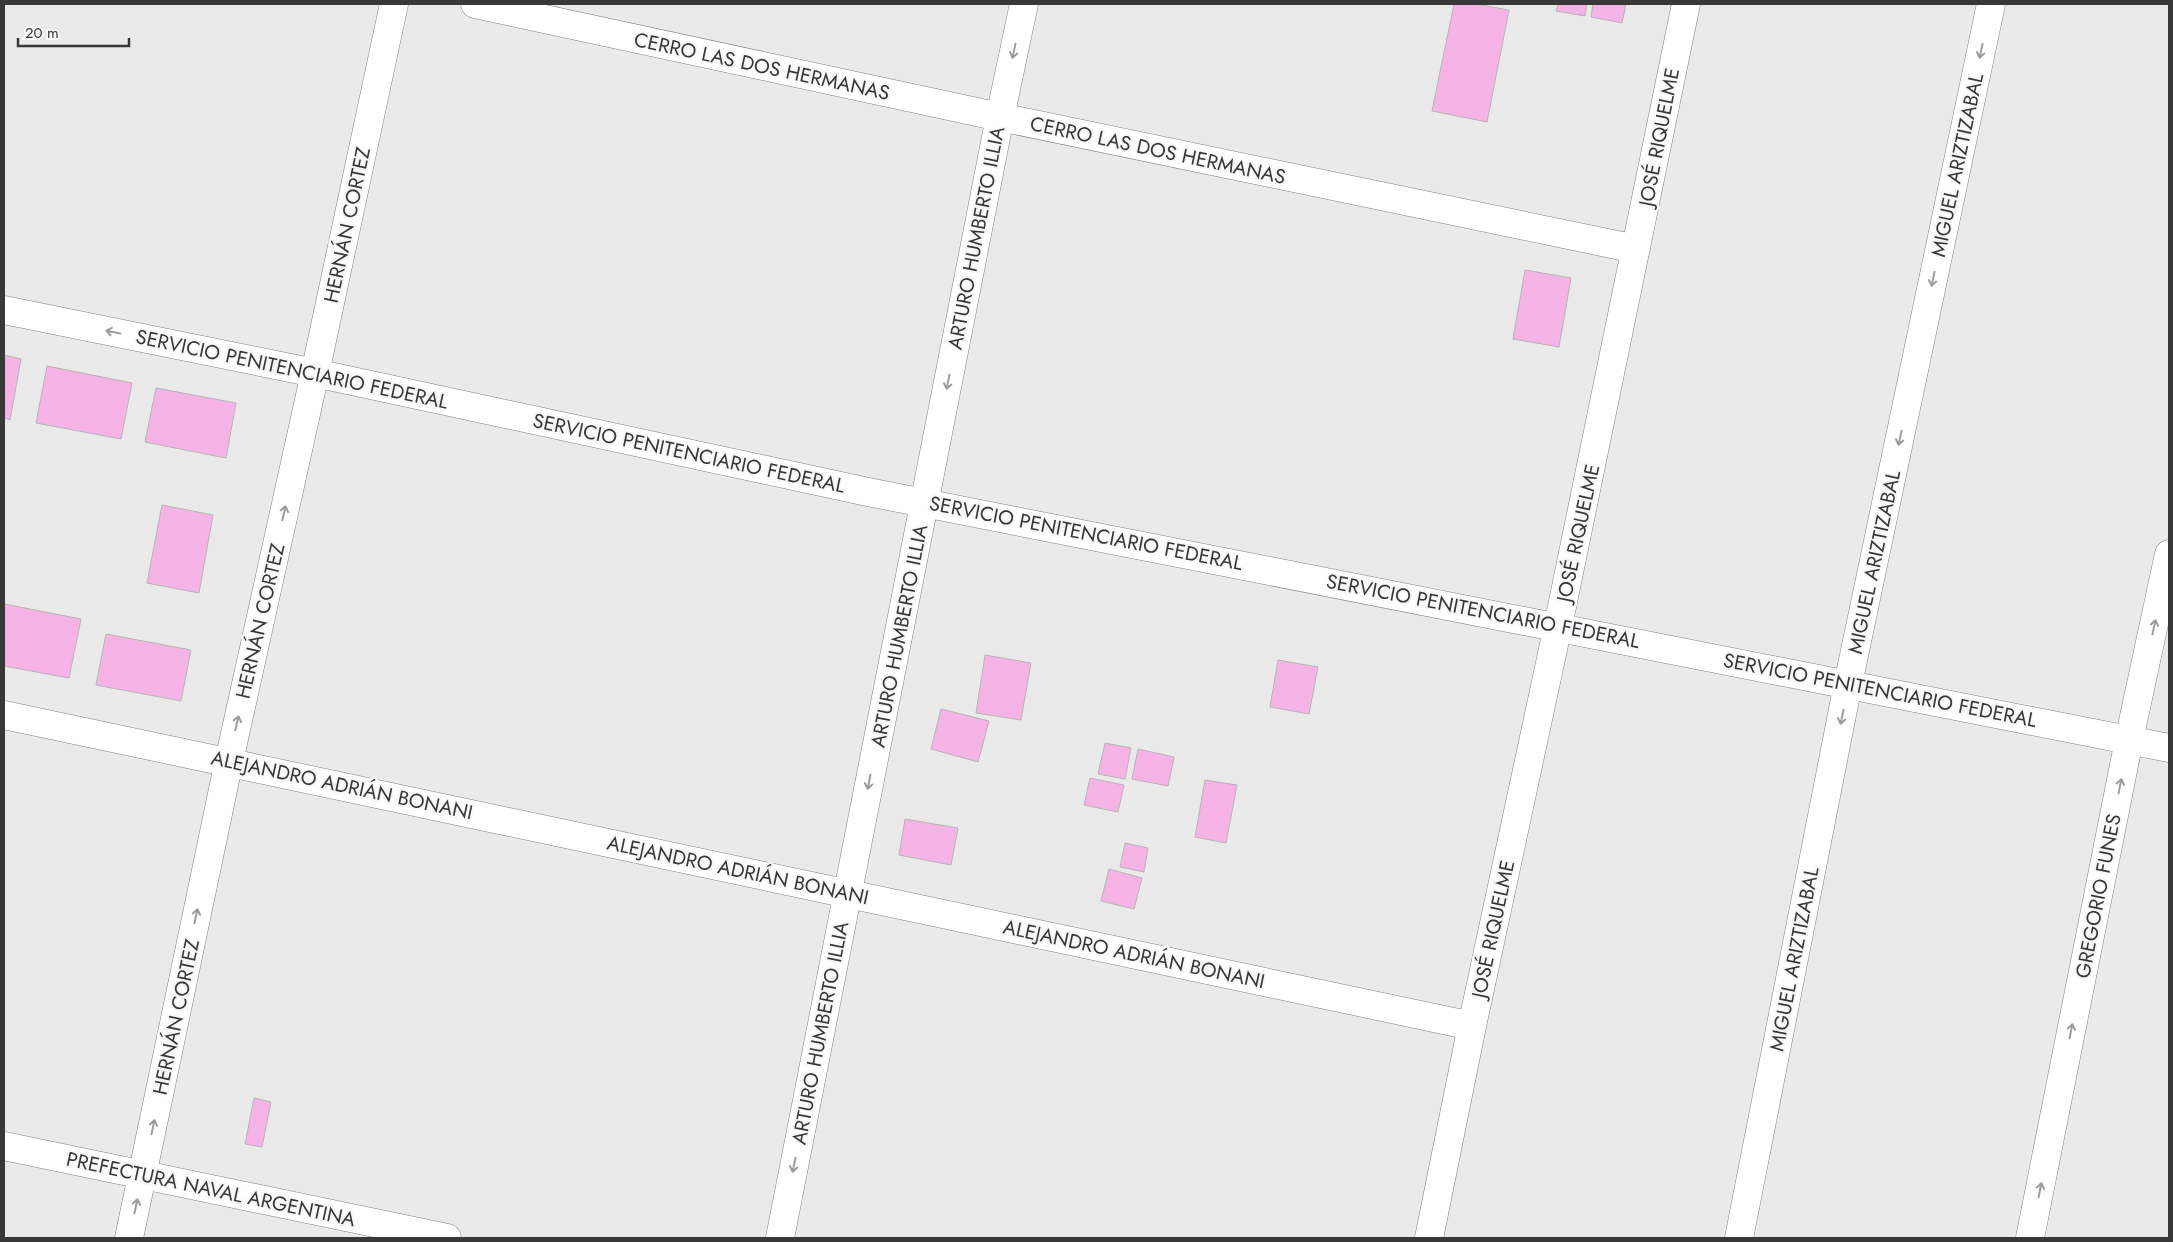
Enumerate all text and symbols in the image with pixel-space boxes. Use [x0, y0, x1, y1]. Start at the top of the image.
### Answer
scale bar [18, 15, 129, 47]
text: 20 m [25, 22, 59, 44]
street label: CERRO LAS DOS HERMANAS [631, 25, 892, 108]
one-way arrow [1009, 43, 1018, 59]
one-way arrow [1976, 43, 1985, 59]
street label: JOSÉ RIQUELME [1631, 66, 1687, 212]
street label: MIGUEL ARIZTIZABAL [1924, 70, 1991, 260]
street label: CERRO LAS DOS HERMANAS [1027, 109, 1288, 192]
street label: ARTURO HUMBERTO ILLIA [941, 123, 1013, 352]
street label: HERNÁN CORTEZ [317, 144, 378, 306]
one-way arrow [1928, 271, 1937, 287]
street label: SERVICIO PENITENCIARIO FEDERAL [133, 322, 451, 417]
one-way arrow [105, 327, 121, 336]
one-way arrow [943, 374, 953, 390]
street label: SERVICIO PENITENCIARIO FEDERAL [530, 406, 848, 501]
one-way arrow [1895, 430, 1904, 446]
street label: JOSÉ RIQUELME [1549, 462, 1607, 608]
street label: MIGUEL ARIZTIZABAL [1841, 467, 1908, 657]
street label: SERVICIO PENITENCIARIO FEDERAL [927, 489, 1245, 578]
one-way arrow [280, 506, 289, 522]
street label: ARTURO HUMBERTO ILLIA [864, 521, 936, 750]
street label: HERNÁN CORTEZ [229, 540, 292, 702]
street label: SERVICIO PENITENCIARIO FEDERAL [1324, 567, 1642, 656]
one-way arrow [2149, 619, 2159, 635]
street label: SERVICIO PENITENCIARIO FEDERAL [1721, 646, 2039, 735]
one-way arrow [1836, 709, 1846, 725]
one-way arrow [233, 715, 242, 731]
street label: ALEJANDRO ADRIÁN BONANI [208, 744, 475, 827]
one-way arrow [864, 774, 874, 790]
one-way arrow [2116, 778, 2125, 794]
street label: GREGORIO FUNES [2068, 811, 2129, 981]
street label: ALEJANDRO ADRIÁN BONANI [604, 829, 871, 912]
street label: JOSÉ RIQUELME [1464, 858, 1522, 1004]
street label: MIGUEL ARIZTIZABAL [1762, 864, 1827, 1054]
one-way arrow [192, 909, 202, 925]
street label: ALEJANDRO ADRIÁN BONANI [1000, 913, 1267, 996]
street label: ARTURO HUMBERTO ILLIA [785, 918, 857, 1147]
street label: HERNÁN CORTEZ [146, 936, 207, 1098]
one-way arrow [2067, 1023, 2077, 1039]
one-way arrow [149, 1119, 158, 1135]
street label: PREFECTURA NAVAL ARGENTINA [64, 1145, 359, 1234]
one-way arrow [789, 1156, 798, 1172]
one-way arrow [2035, 1183, 2045, 1199]
one-way arrow [132, 1199, 141, 1215]

